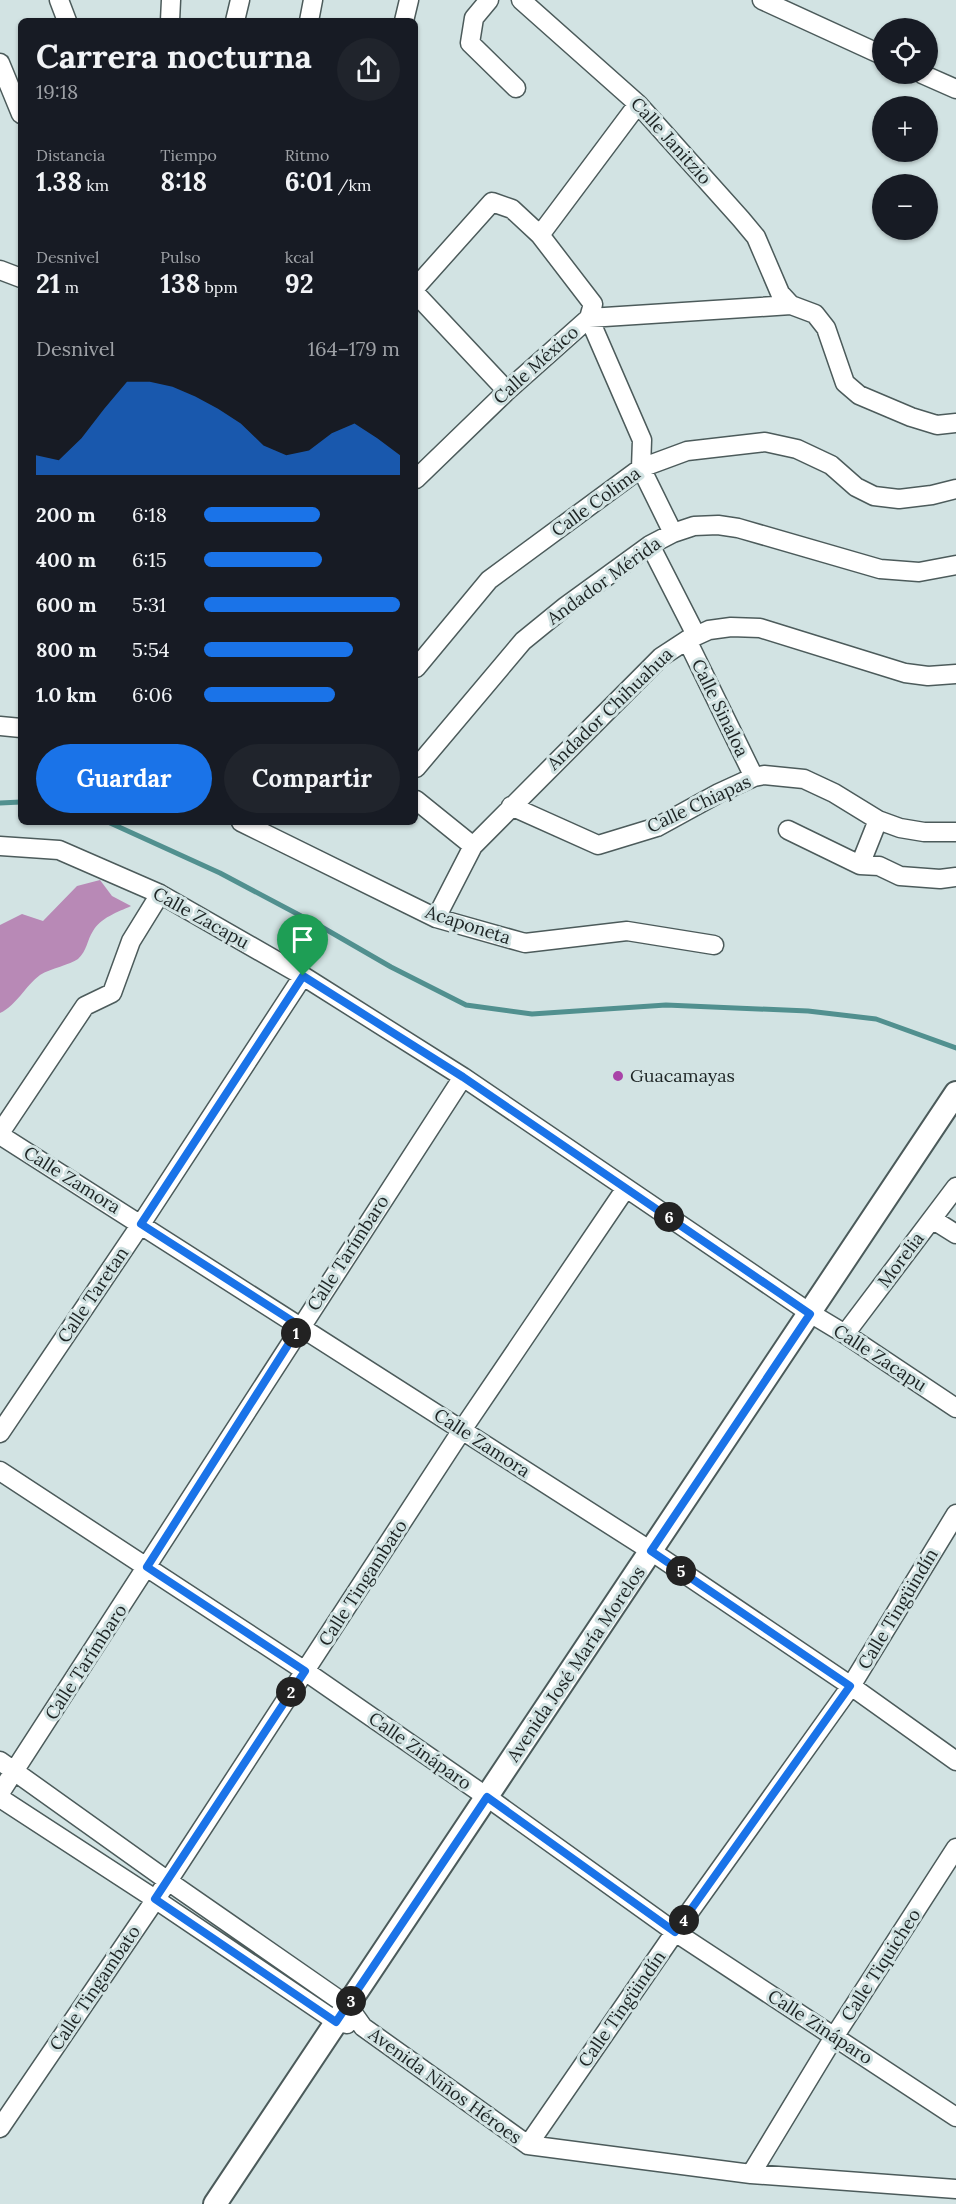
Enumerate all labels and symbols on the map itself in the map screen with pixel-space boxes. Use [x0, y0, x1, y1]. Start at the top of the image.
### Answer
street label: Calle Janitzio [626, 92, 717, 189]
street label: Calle México [488, 320, 583, 409]
street label: Calle Colima [547, 462, 645, 542]
street label: Andador Mérida [541, 532, 665, 630]
street label: Andador Chihuahua [541, 643, 677, 775]
street label: Calle Sinaloa [687, 655, 754, 761]
street label: Calle Chiapas [643, 769, 755, 838]
street label: Calle Zacapu [149, 882, 254, 954]
street label: Acaponeta [422, 900, 514, 949]
pin [277, 914, 328, 976]
place label: Guacamayas [630, 1064, 735, 1087]
marker: Guacamayas [611, 1069, 625, 1083]
street label: Calle Zamora [20, 1141, 125, 1218]
street label: Calle Tarímbaro [302, 1191, 394, 1315]
pin: 6 [654, 1202, 684, 1232]
street label: Morelia [872, 1227, 929, 1292]
street label: Calle Taretan [52, 1242, 133, 1347]
pin: 1 [281, 1318, 311, 1348]
street label: Calle Zacapu [829, 1319, 932, 1396]
street label: Calle Zamora [430, 1403, 535, 1482]
street label: Calle Tingambato [313, 1515, 412, 1650]
street label: Calle Tingüindín [852, 1544, 943, 1673]
pin: 5 [666, 1556, 696, 1586]
street label: Avenida José María Morelos [501, 1561, 650, 1767]
street label: Calle Tarímbaro [40, 1600, 132, 1724]
pin: 2 [276, 1677, 306, 1707]
street label: Calle Zináparo [364, 1707, 476, 1795]
street label: Calle Tiquicheo [836, 1904, 925, 2025]
pin: 4 [669, 1905, 699, 1935]
street label: Calle Tingambato [44, 1921, 145, 2055]
street label: Calle Tingüindín [573, 1946, 670, 2071]
street label: Calle Zináparo [763, 1984, 877, 2069]
pin: 3 [336, 1986, 366, 2016]
street label: Avenida Niños Héroes [364, 2022, 526, 2149]

